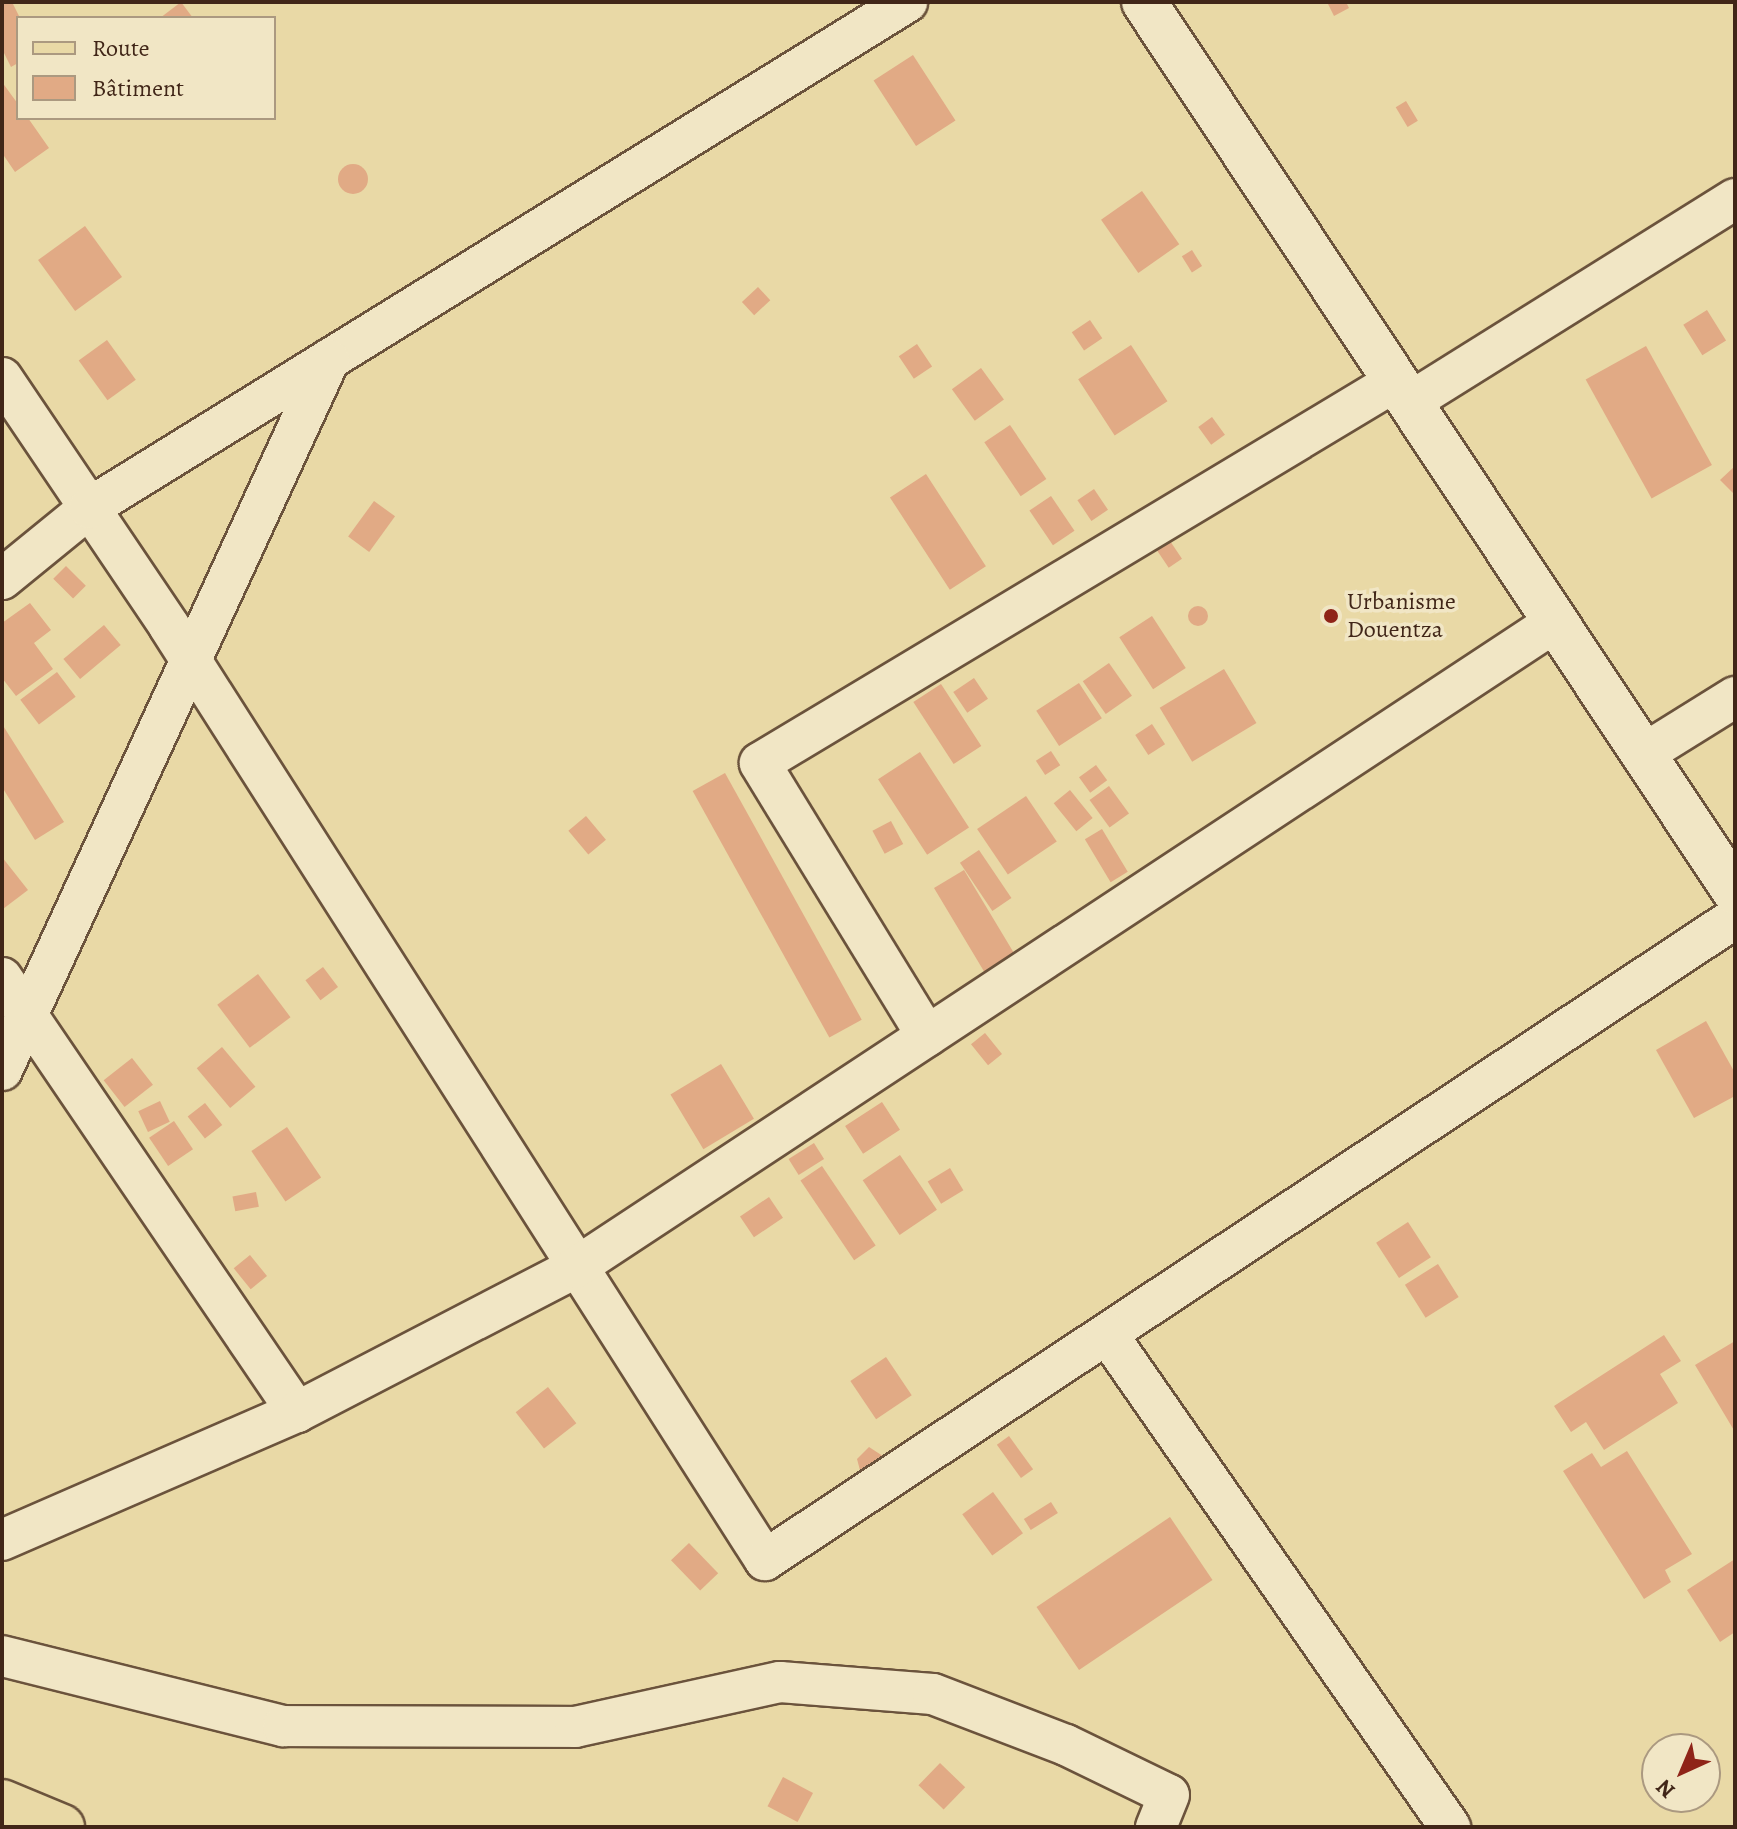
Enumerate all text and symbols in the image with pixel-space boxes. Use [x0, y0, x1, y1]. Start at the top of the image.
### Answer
legend [16, 16, 276, 120]
text: Route [92, 32, 150, 64]
text: Bâtiment [92, 72, 184, 104]
place label: Urbanisme Douentza [1347, 588, 1456, 644]
marker: Urbanisme Douentza [1322, 607, 1340, 625]
north arrow [1641, 1733, 1721, 1813]
text: N [1650, 1772, 1682, 1805]

